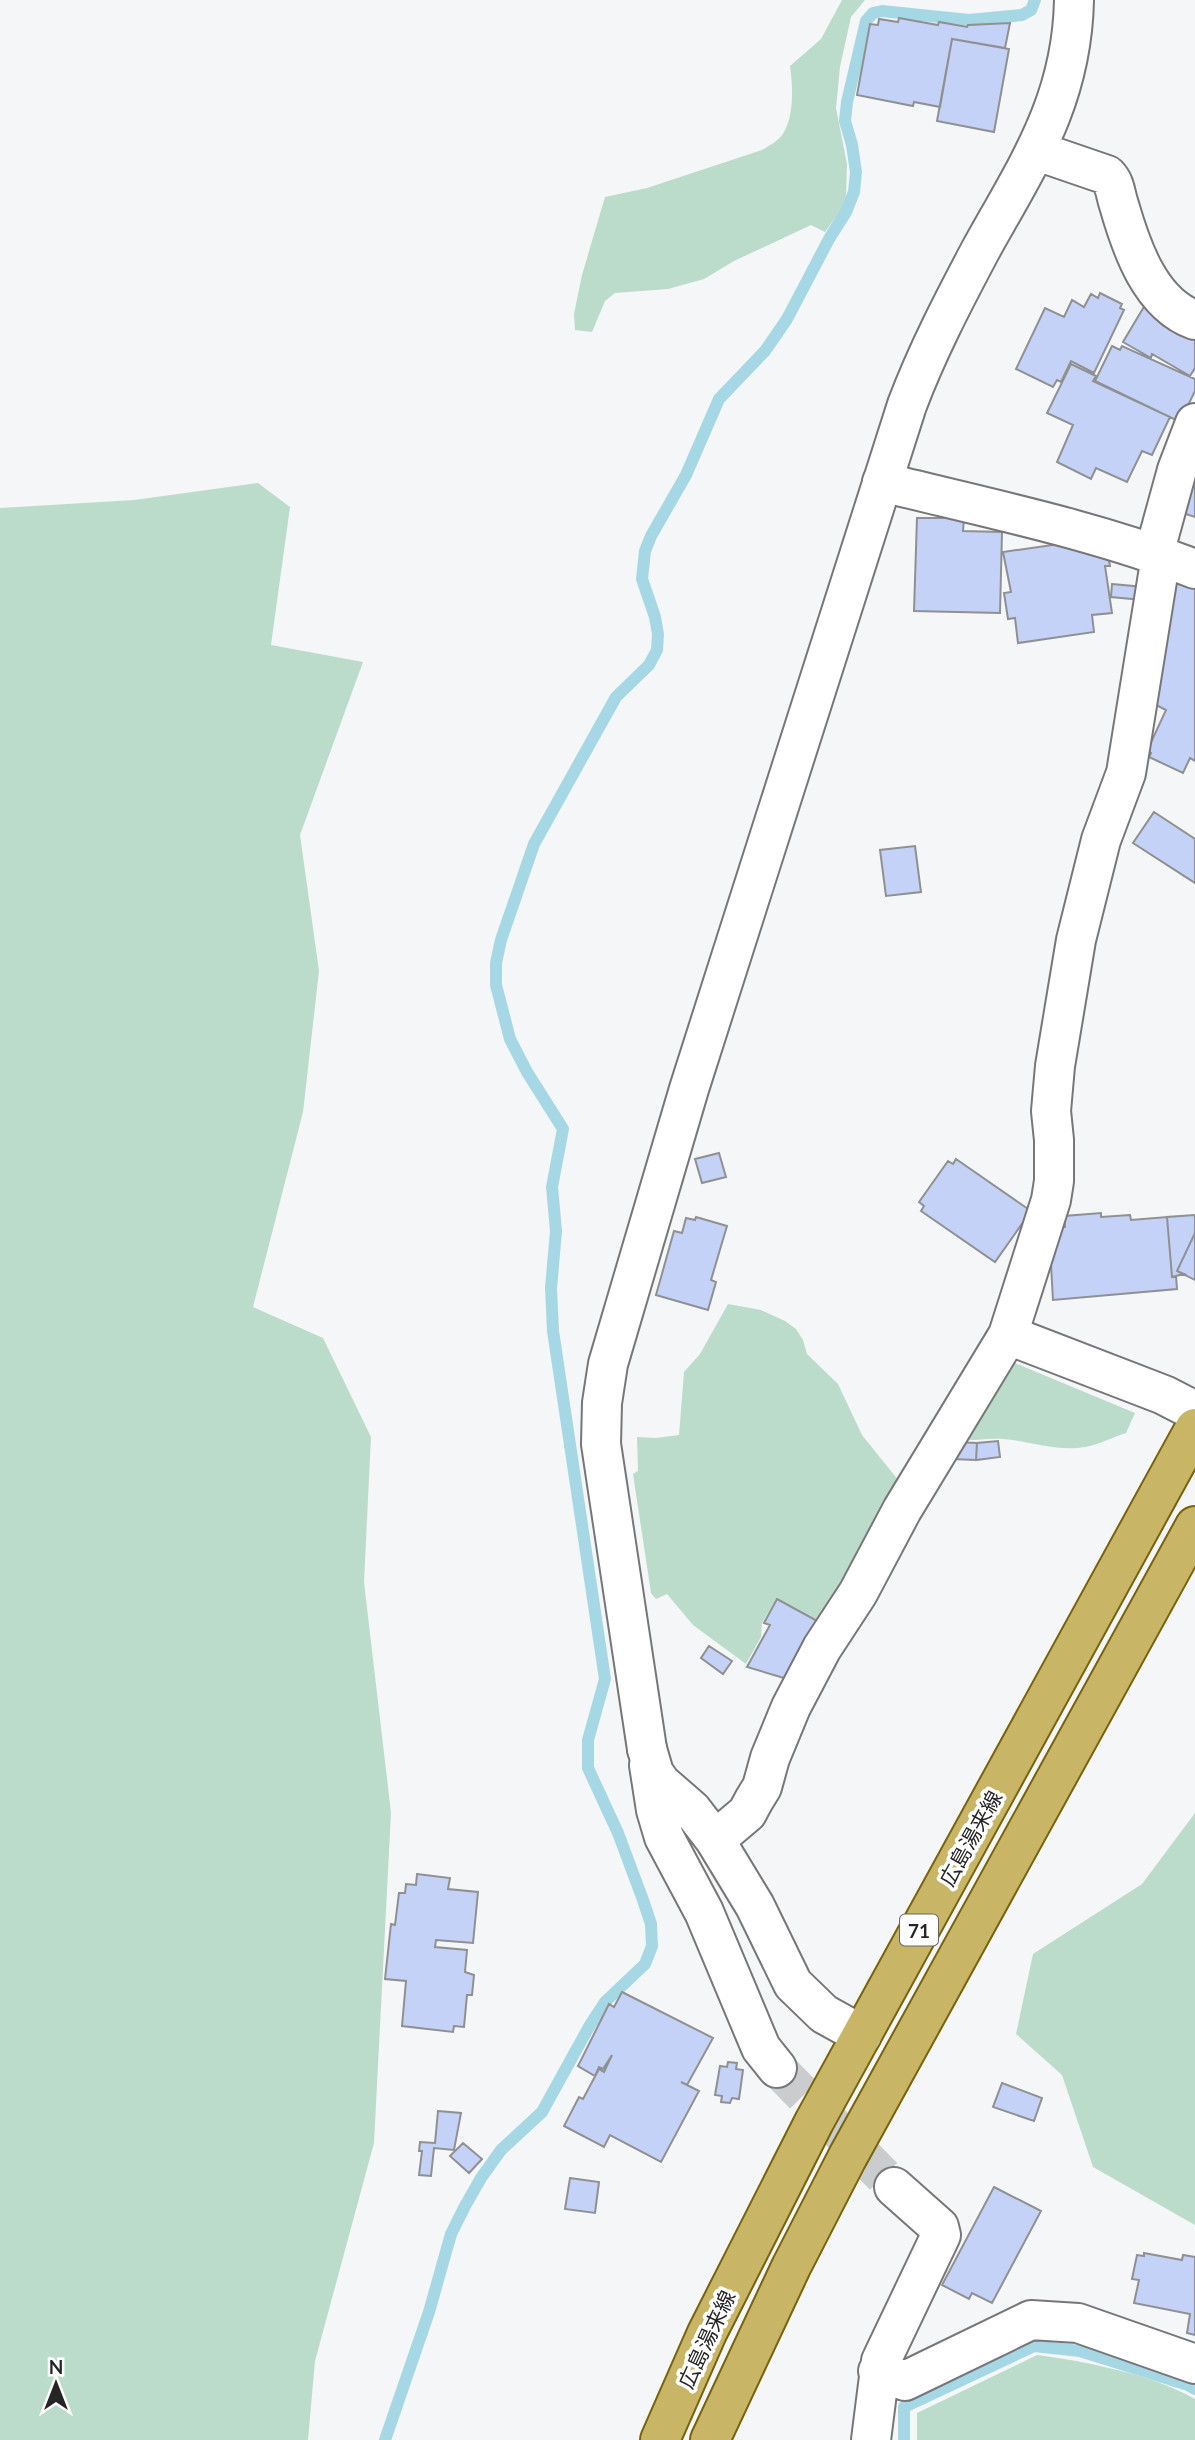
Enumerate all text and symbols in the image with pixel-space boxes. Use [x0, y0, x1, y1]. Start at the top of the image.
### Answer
street label: 広島湯来線 [934, 1786, 1006, 1890]
road number: 71 [900, 1914, 938, 1946]
street label: 広島湯来線 [672, 2286, 740, 2392]
north arrow [21, 2349, 91, 2419]
text: N [49, 2355, 63, 2378]

